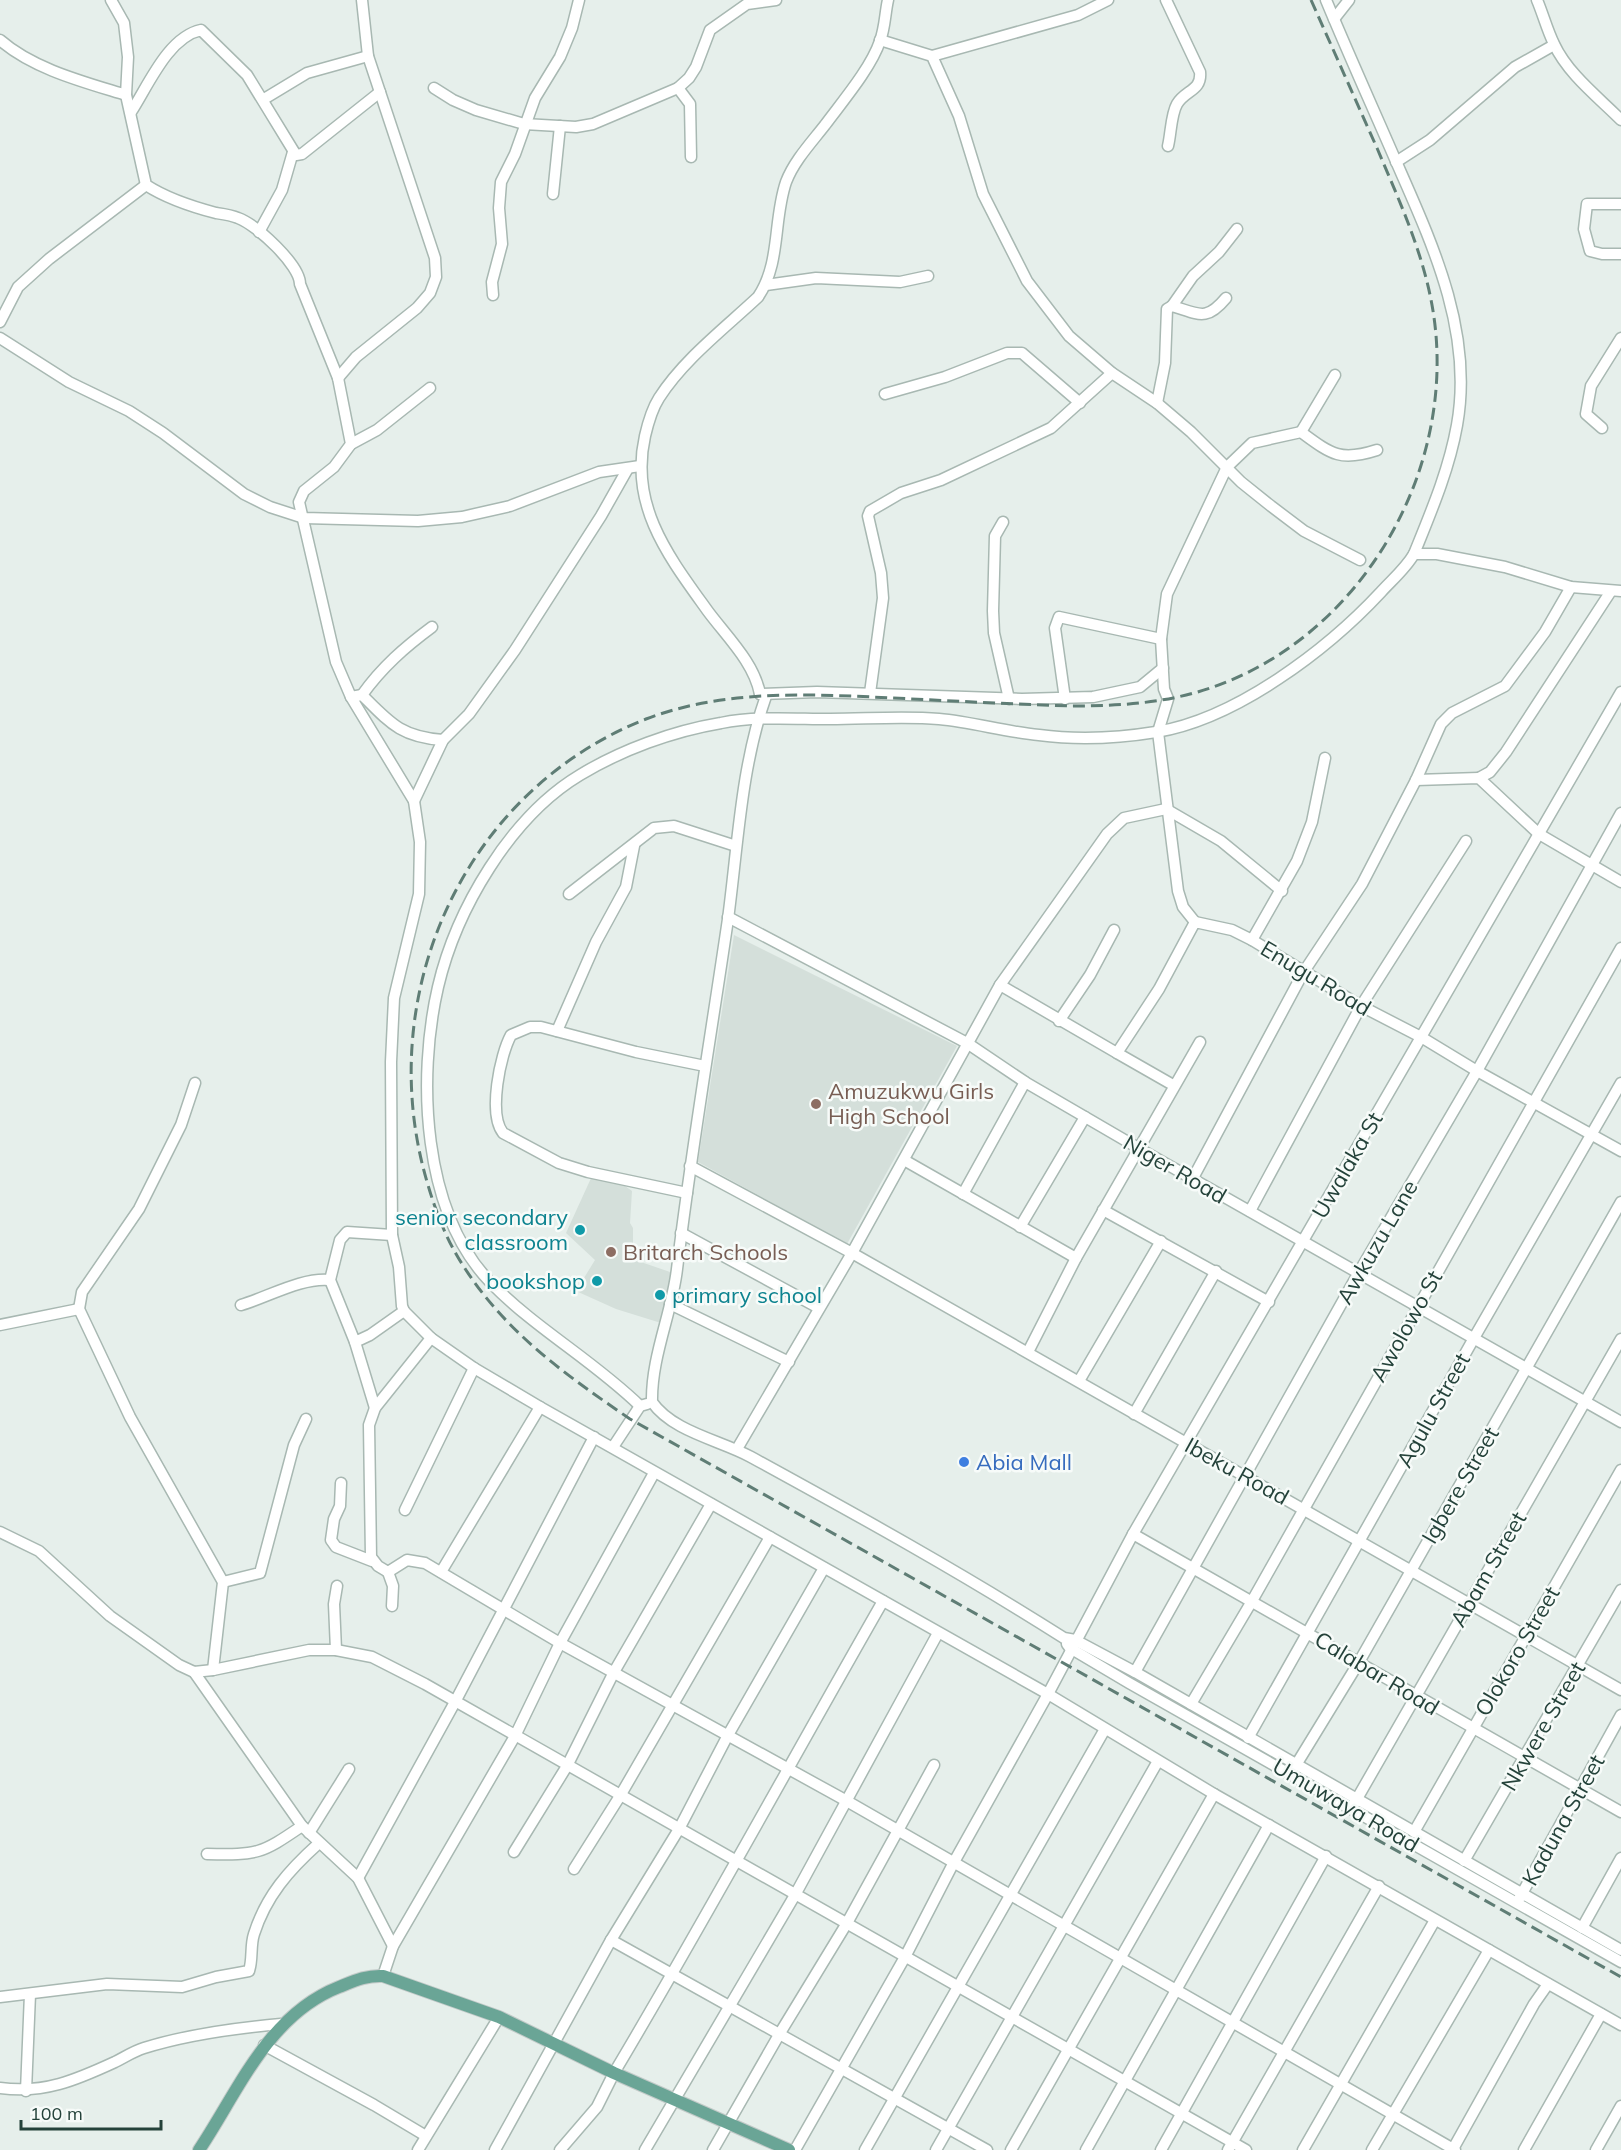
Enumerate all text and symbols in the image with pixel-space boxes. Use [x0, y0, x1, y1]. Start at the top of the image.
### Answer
street label: Enugu Road [1256, 934, 1376, 1022]
place label: Amuzukwu Girls High School [828, 1077, 994, 1130]
marker: Amuzukwu Girls High School [809, 1097, 823, 1111]
street label: Uwalaka St [1305, 1107, 1389, 1223]
street label: Niger Road [1118, 1128, 1232, 1210]
street label: Awkuzu Lane [1330, 1175, 1424, 1309]
place label: senior secondary classroom [395, 1203, 568, 1256]
marker: senior secondary classroom [573, 1223, 587, 1237]
place label: Britarch Schools [623, 1238, 788, 1266]
marker: Britarch Schools [604, 1245, 618, 1259]
street label: Awolowo St [1364, 1265, 1448, 1387]
place label: bookshop [486, 1267, 585, 1295]
marker: bookshop [590, 1274, 604, 1288]
place label: primary school [672, 1281, 822, 1309]
marker: primary school [653, 1288, 667, 1302]
street label: Agulu Street [1390, 1348, 1476, 1472]
street label: Igbere Street [1415, 1421, 1505, 1549]
street label: Ibeku Road [1180, 1431, 1294, 1511]
place label: Abia Mall [976, 1448, 1072, 1476]
marker: Abia Mall [957, 1455, 971, 1469]
street label: Abam Street [1444, 1506, 1532, 1632]
street label: Olokoro Street [1469, 1581, 1566, 1721]
street label: Calabar Road [1310, 1625, 1444, 1721]
street label: Nkwere Street [1495, 1656, 1591, 1796]
street label: Kaduna Street [1515, 1749, 1611, 1891]
street label: Umuwaya Road [1268, 1752, 1424, 1858]
scale bar [21, 2093, 160, 2131]
text: 100 m [30, 2102, 83, 2125]

